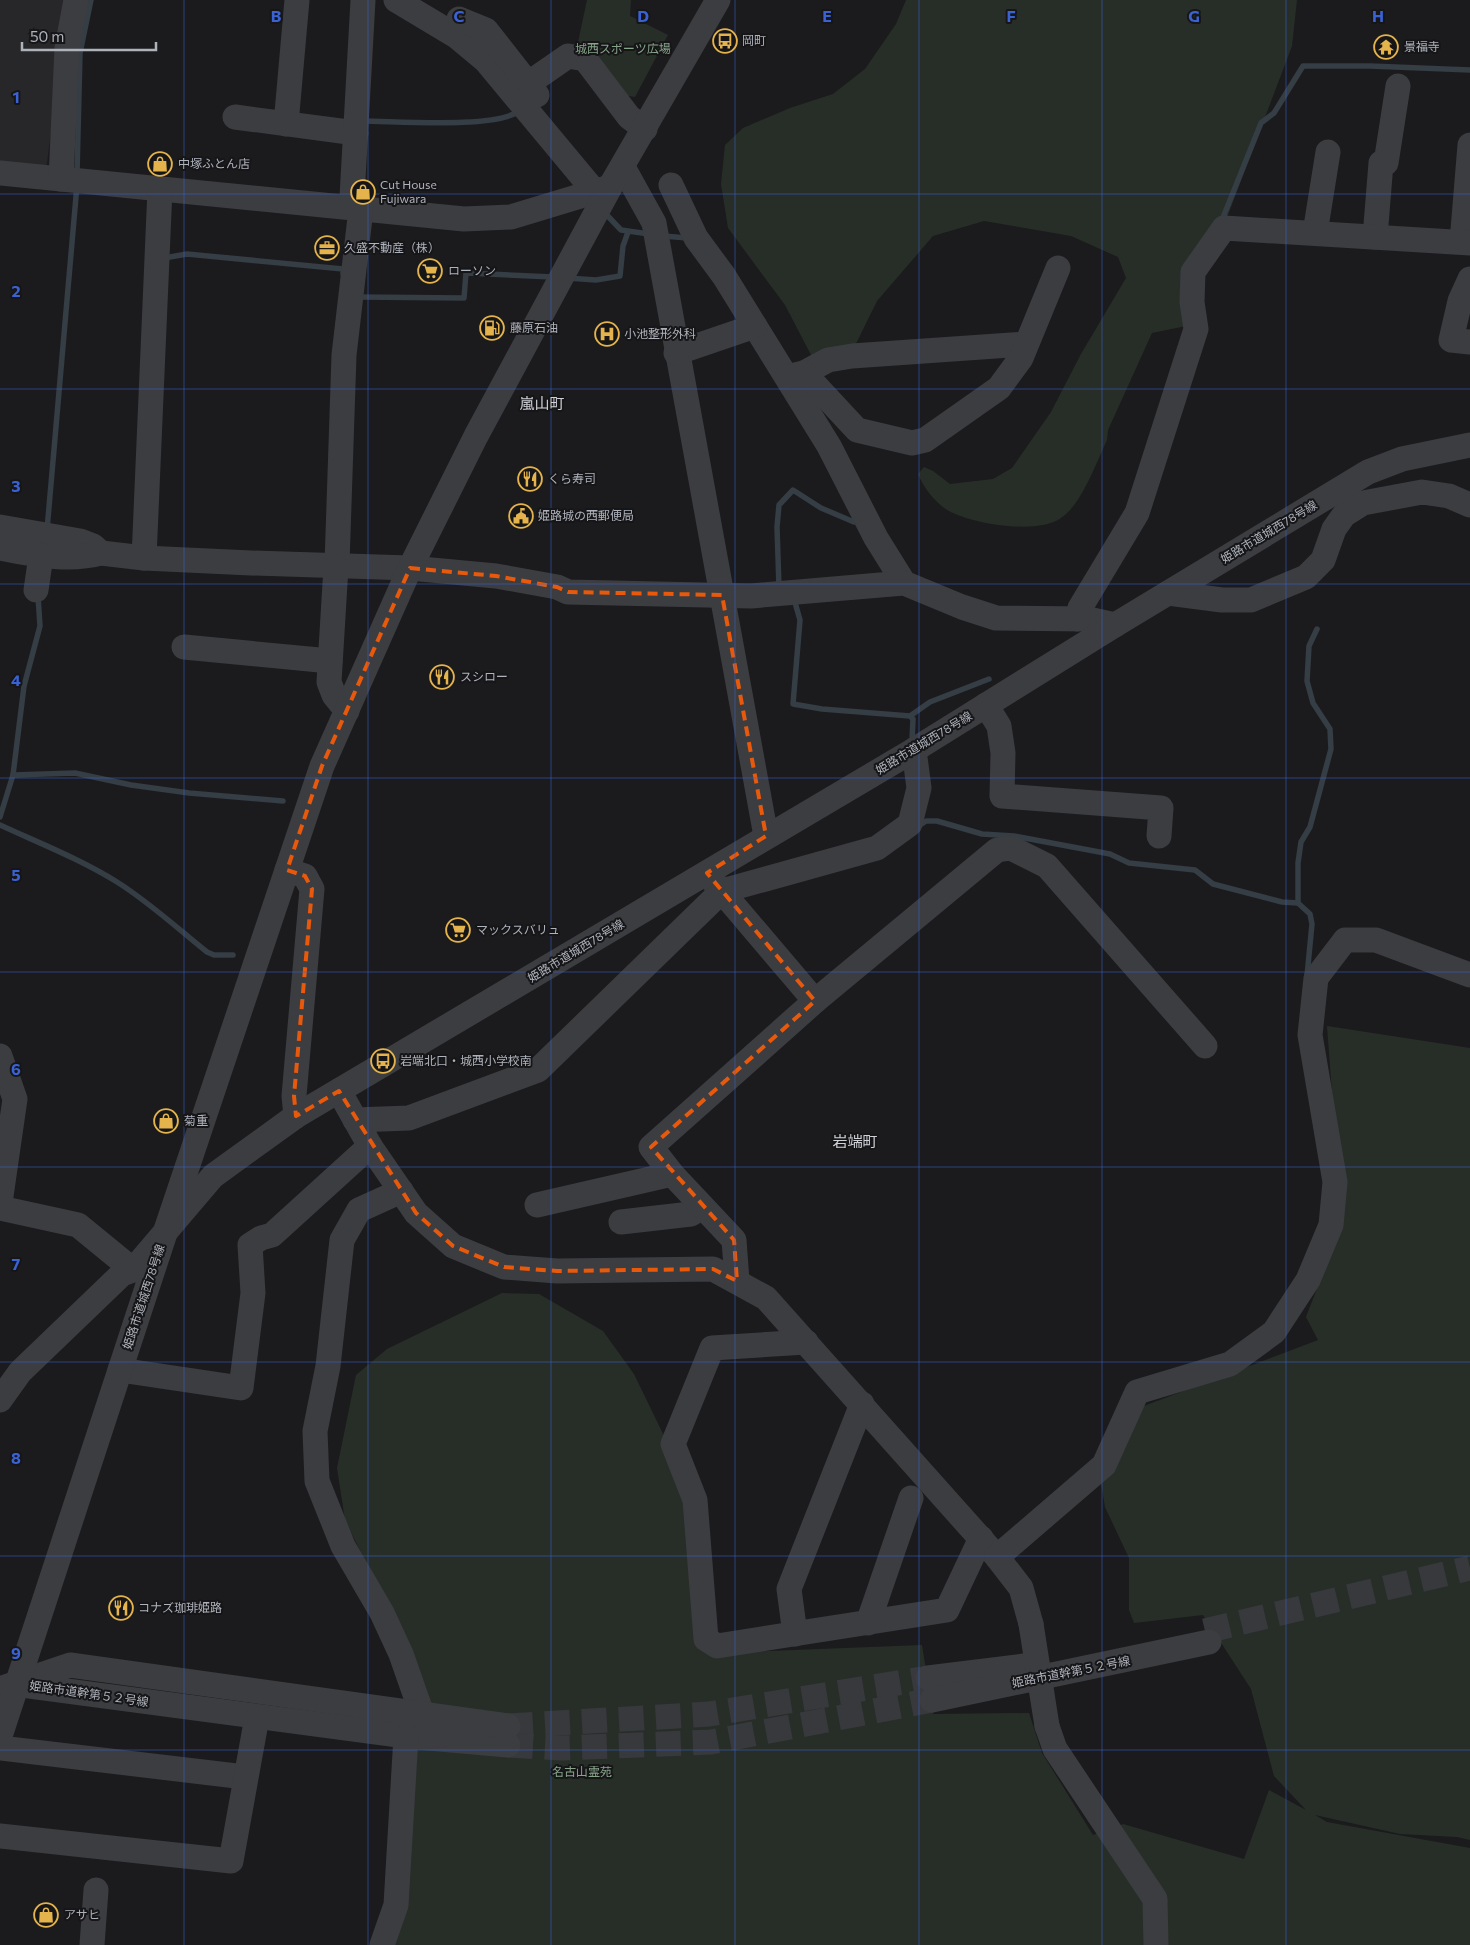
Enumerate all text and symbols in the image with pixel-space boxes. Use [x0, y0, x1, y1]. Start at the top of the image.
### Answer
text: B [271, 6, 282, 25]
text: C [454, 6, 465, 25]
text: D [637, 6, 649, 25]
text: E [822, 6, 832, 25]
text: F [1006, 6, 1016, 25]
text: G [1188, 6, 1200, 25]
text: H [1372, 6, 1384, 25]
scale bar [22, 20, 156, 52]
text: 50 m [30, 27, 64, 45]
bus stop icon: 岡町 [712, 28, 738, 54]
place label: 岡町 [742, 33, 766, 47]
temple icon: 景福寺 [1373, 34, 1399, 60]
place label: 景福寺 [1404, 39, 1440, 53]
park label: 城西スポーツ広場 [575, 41, 671, 55]
text: 1 [12, 87, 20, 106]
shop icon: 中塚ふとん店 [147, 151, 173, 177]
place label: 中塚ふとん店 [178, 156, 250, 170]
place label: Cut House Fujiwara [380, 177, 437, 205]
shop icon: Cut House Fujiwara [350, 179, 376, 205]
office icon: 久盛不動産（株） [314, 235, 340, 261]
place label: 久盛不動産（株） [344, 240, 440, 254]
supermarket icon: ローソン [417, 258, 443, 284]
place label: ローソン [448, 263, 496, 277]
text: 2 [11, 281, 21, 300]
fuel station icon: 藤原石油 [479, 315, 505, 341]
place label: 藤原石油 [510, 320, 558, 334]
hospital icon: 小池整形外科 [594, 321, 620, 347]
place label: 小池整形外科 [624, 326, 696, 340]
district label: 嵐山町 [519, 394, 565, 412]
restaurant icon: くら寿司 [517, 466, 543, 492]
place label: くら寿司 [548, 471, 596, 485]
text: 3 [11, 476, 21, 495]
street label: 姫路市道城西78号線 [1218, 497, 1319, 565]
public building icon: 姫路城の西郵便局 [508, 503, 534, 529]
place label: 姫路城の西郵便局 [538, 508, 634, 522]
restaurant icon: スシロー [429, 664, 455, 690]
place label: スシロー [460, 669, 508, 683]
text: 4 [11, 670, 21, 689]
street label: 姫路市道城西78号線 [873, 708, 974, 776]
text: 5 [11, 865, 21, 884]
street label: 姫路市道城西78号線 [525, 916, 626, 984]
supermarket icon: マックスバリュ [445, 917, 471, 943]
place label: マックスバリュ [476, 922, 560, 936]
bus stop icon: 岩端北口・城西小学校南 [370, 1048, 396, 1074]
place label: 岩端北口・城西小学校南 [400, 1053, 532, 1067]
text: 6 [11, 1059, 21, 1078]
shop icon: 菊重 [153, 1108, 179, 1134]
place label: 菊重 [184, 1113, 208, 1127]
district label: 岩端町 [832, 1132, 878, 1150]
street label: 姫路市道城西78号線 [119, 1242, 167, 1351]
text: 7 [12, 1254, 21, 1273]
text: 8 [11, 1448, 21, 1467]
restaurant icon: コナズ珈琲姫路 [108, 1595, 134, 1621]
place label: コナズ珈琲姫路 [138, 1600, 222, 1614]
text: 9 [11, 1643, 21, 1662]
street label: 姫路市道幹第５２号線 [1011, 1653, 1131, 1689]
street label: 姫路市道幹第５２号線 [29, 1678, 150, 1708]
park label: 名古山霊苑 [552, 1764, 612, 1778]
shop icon: アサヒ [33, 1902, 59, 1928]
place label: アサヒ [64, 1907, 100, 1921]

